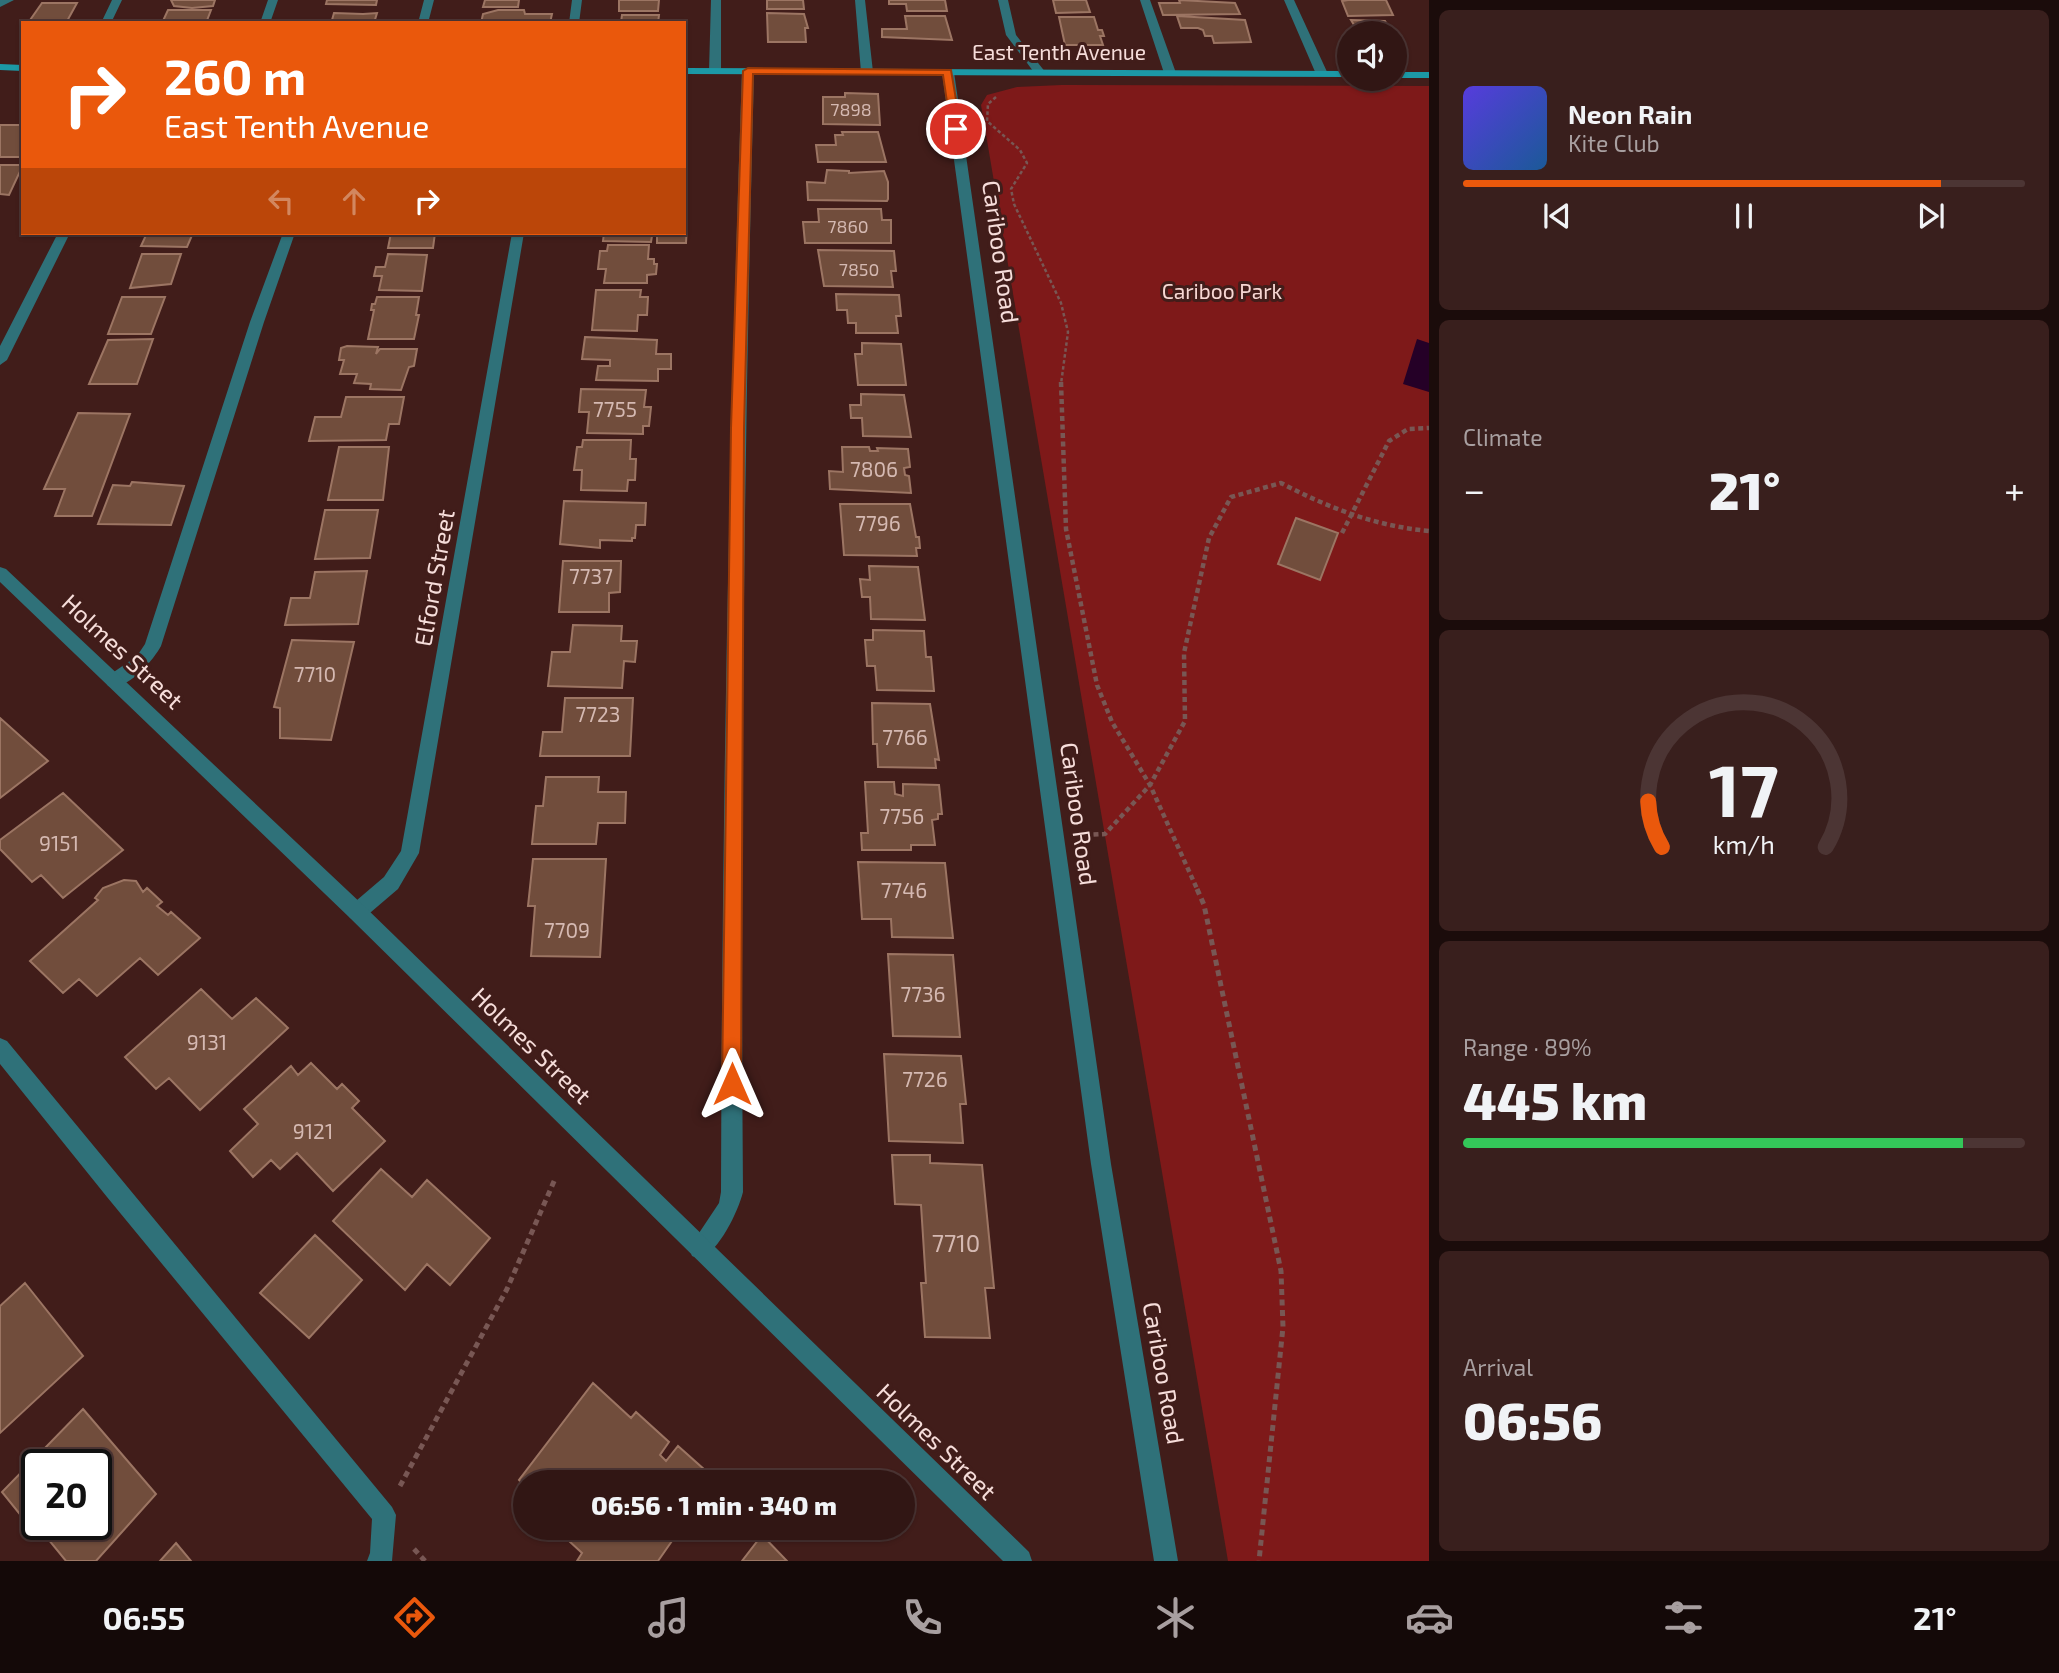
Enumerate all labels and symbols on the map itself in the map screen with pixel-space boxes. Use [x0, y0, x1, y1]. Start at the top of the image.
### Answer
street label: East Tenth Avenue [972, 39, 1146, 64]
house number: 7898 [830, 98, 872, 120]
pin [926, 99, 986, 159]
street label: Cariboo Road [977, 178, 1026, 325]
house number: 7860 [827, 215, 869, 237]
house number: 7850 [839, 258, 879, 280]
park label: Cariboo Park [1162, 278, 1283, 303]
house number: 7755 [593, 396, 637, 421]
house number: 7806 [850, 456, 898, 481]
street label: Elford Street [407, 507, 460, 648]
house number: 7796 [855, 510, 901, 535]
house number: 7737 [569, 563, 613, 588]
street label: Holmes Street [56, 587, 190, 714]
house number: 7710 [294, 661, 336, 686]
house number: 7723 [576, 701, 620, 726]
house number: 7766 [882, 724, 928, 749]
street label: Cariboo Road [1055, 740, 1104, 887]
house number: 7756 [880, 803, 924, 828]
house number: 9151 [39, 830, 79, 855]
house number: 7746 [881, 877, 927, 902]
house number: 7709 [544, 917, 590, 942]
street label: Holmes Street [466, 981, 598, 1109]
house number: 7736 [900, 981, 946, 1006]
house number: 9131 [187, 1029, 227, 1054]
position arrow [695, 1047, 769, 1121]
house number: 7726 [902, 1066, 948, 1091]
house number: 9121 [293, 1118, 333, 1143]
house number: 7710 [932, 1228, 980, 1257]
street label: Cariboo Road [1138, 1299, 1191, 1446]
street label: Holmes Street [871, 1377, 1003, 1505]
speed limit sign: 20 [21, 1449, 112, 1540]

